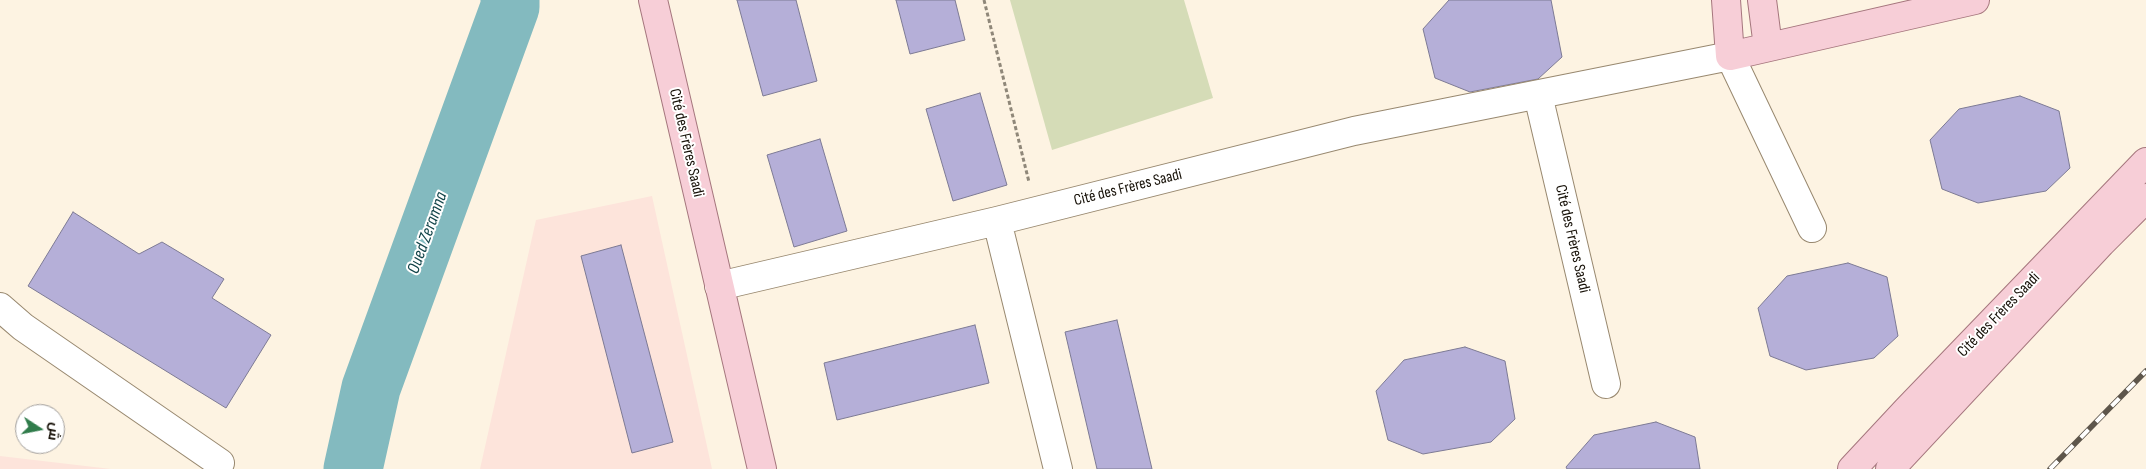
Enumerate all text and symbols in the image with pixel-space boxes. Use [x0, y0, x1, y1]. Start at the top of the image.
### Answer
street label: Cité des Frères Saadi [664, 87, 708, 199]
street label: Cité des Frères Saadi [1072, 165, 1184, 211]
street label: Cité des Frères Saadi [1550, 183, 1594, 295]
water label: Oued Zeramna [403, 189, 453, 277]
street label: Cité des Frères Saadi [1954, 269, 2044, 361]
north arrow [15, 404, 65, 454]
text: ش [44, 421, 64, 442]

